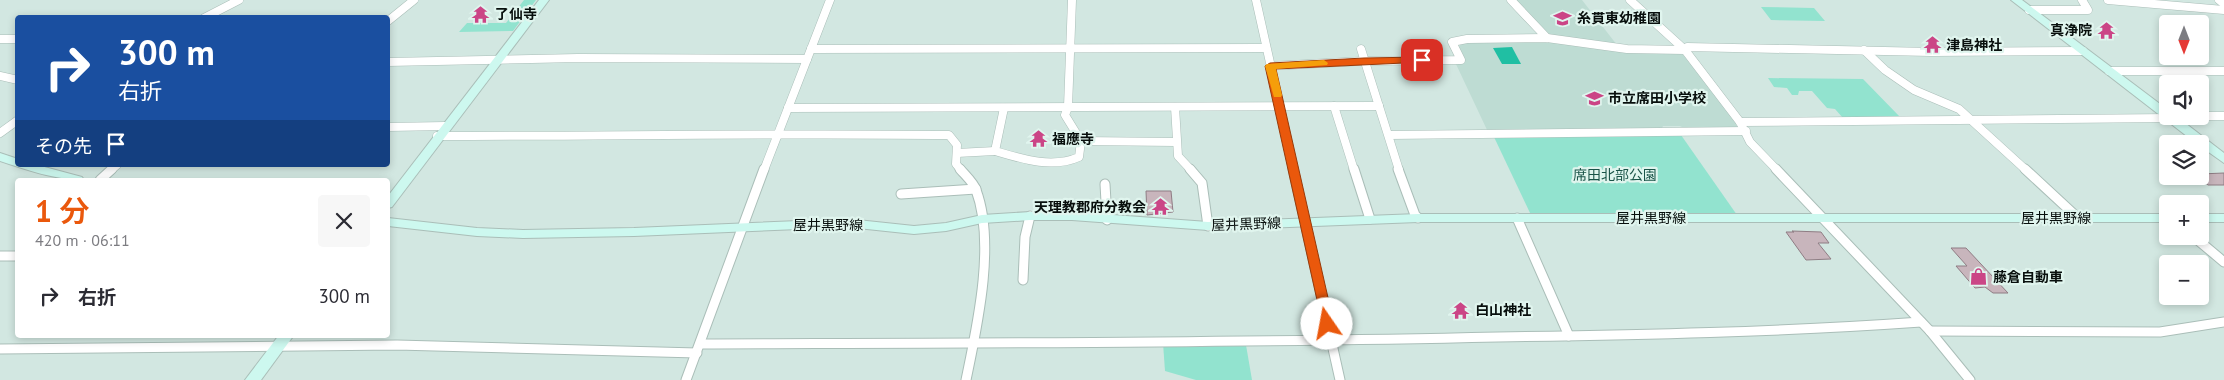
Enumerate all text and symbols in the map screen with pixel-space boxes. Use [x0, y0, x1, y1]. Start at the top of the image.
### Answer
temple icon: 了仙寺 [471, 4, 491, 24]
place label: 了仙寺 [495, 5, 537, 23]
school or university icon: 糸貫東幼稚園 [1553, 8, 1573, 28]
place label: 糸貫東幼稚園 [1577, 9, 1661, 27]
north arrow [2159, 15, 2209, 65]
map controls [2159, 15, 2209, 305]
temple icon: 真浄院 [2096, 20, 2116, 40]
place label: 真浄院 [2050, 21, 2092, 39]
text: 300 m [118, 29, 215, 75]
icon: right [35, 35, 100, 100]
temple icon: 津島神社 [1922, 35, 1942, 55]
place label: 津島神社 [1946, 36, 2002, 54]
pin [1401, 39, 1443, 81]
icon: arrive [1408, 46, 1436, 74]
button: sound [2159, 75, 2209, 125]
text: 右折 [118, 77, 162, 105]
school or university icon: 市立席田小学校 [1584, 88, 1604, 108]
place label: 市立席田小学校 [1608, 89, 1706, 107]
temple icon: 福應寺 [1028, 129, 1048, 149]
icon: arrive [102, 130, 130, 158]
place label: 福應寺 [1052, 130, 1094, 148]
text: その先 [35, 134, 92, 158]
button: layers [2159, 135, 2209, 185]
park label: 席田北部公園 [1573, 166, 1657, 184]
text: 1 分 [35, 191, 90, 230]
button: close [318, 195, 370, 247]
button: + [2159, 195, 2209, 245]
temple icon: 天理教郡府分教会 [1150, 197, 1170, 217]
place label: 天理教郡府分教会 [1034, 198, 1146, 216]
street label: 屋井黒野線 [1616, 209, 1686, 227]
street label: 屋井黒野線 [2021, 209, 2091, 227]
street label: 屋井黒野線 [1211, 214, 1281, 234]
street label: 屋井黒野線 [793, 216, 863, 234]
text: 420 m · 06:11 [35, 230, 130, 250]
button: − [2159, 255, 2209, 305]
shop icon: 藤倉自動車 [1969, 267, 1989, 287]
place label: 藤倉自動車 [1993, 268, 2063, 286]
icon: right [35, 282, 63, 310]
text: 300 m [318, 284, 370, 308]
text: 右折 [78, 285, 116, 309]
position arrow [1300, 297, 1352, 349]
temple icon: 白山神社 [1451, 300, 1471, 320]
place label: 白山神社 [1475, 301, 1531, 319]

